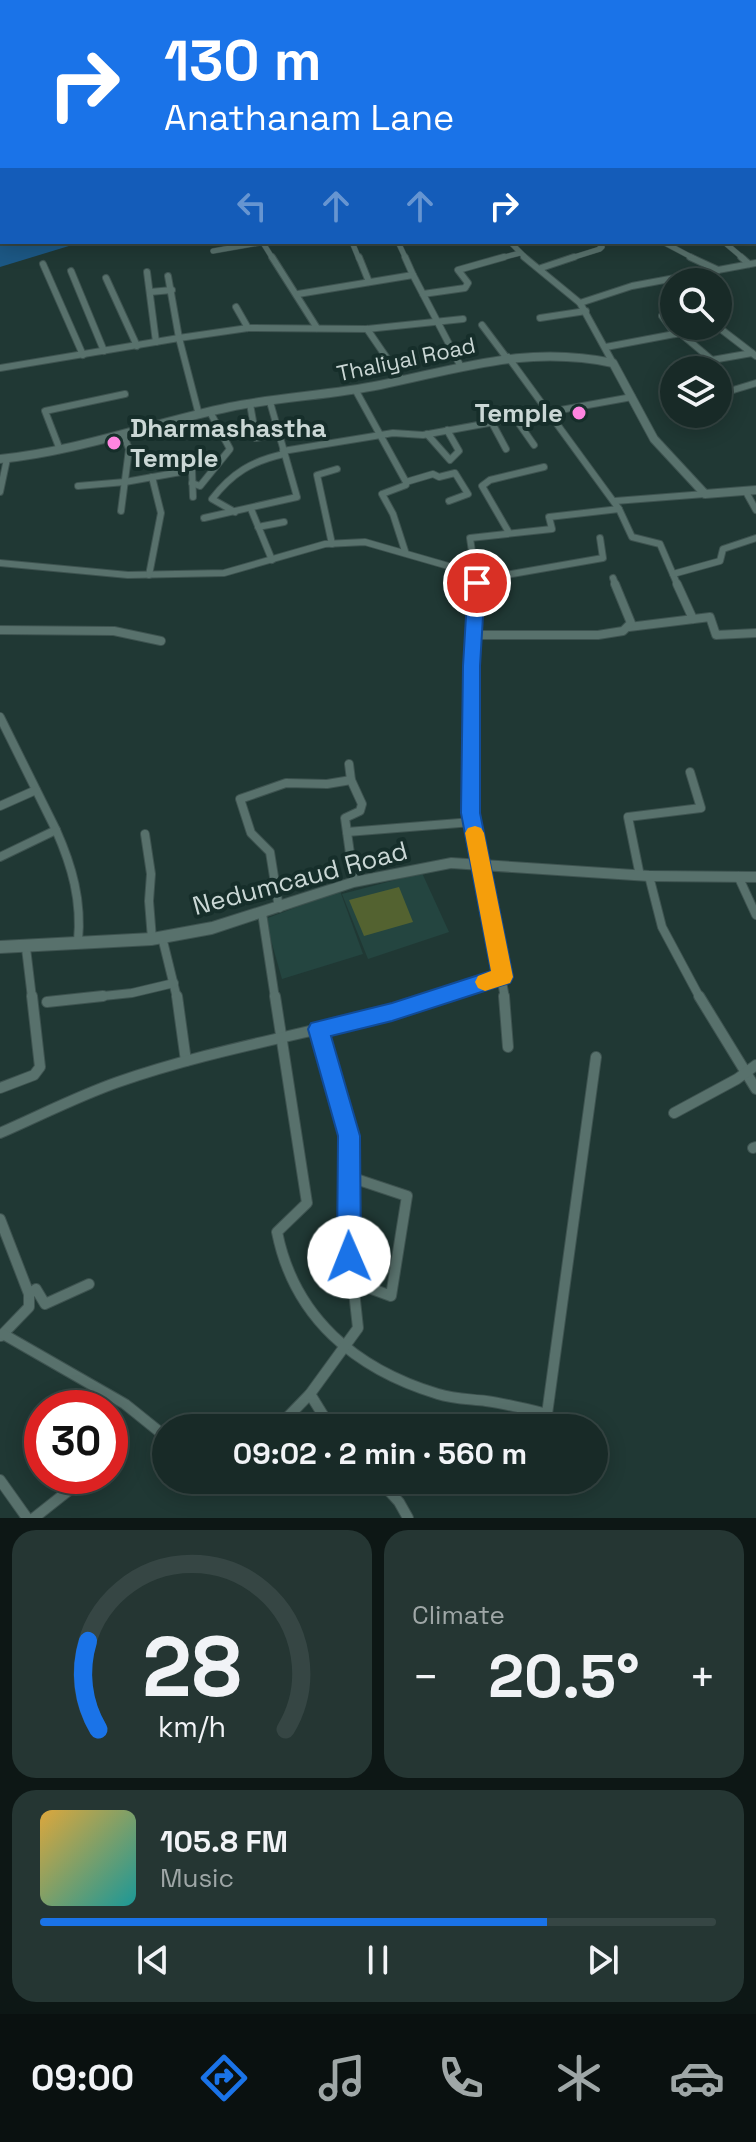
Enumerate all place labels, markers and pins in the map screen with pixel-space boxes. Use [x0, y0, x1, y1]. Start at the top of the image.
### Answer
place label: Temple [474, 396, 563, 430]
marker: Temple [570, 404, 588, 422]
place label: Dharmashastha Temple [130, 411, 327, 475]
marker: Dharmashastha Temple [105, 434, 123, 452]
pin [443, 549, 511, 617]

